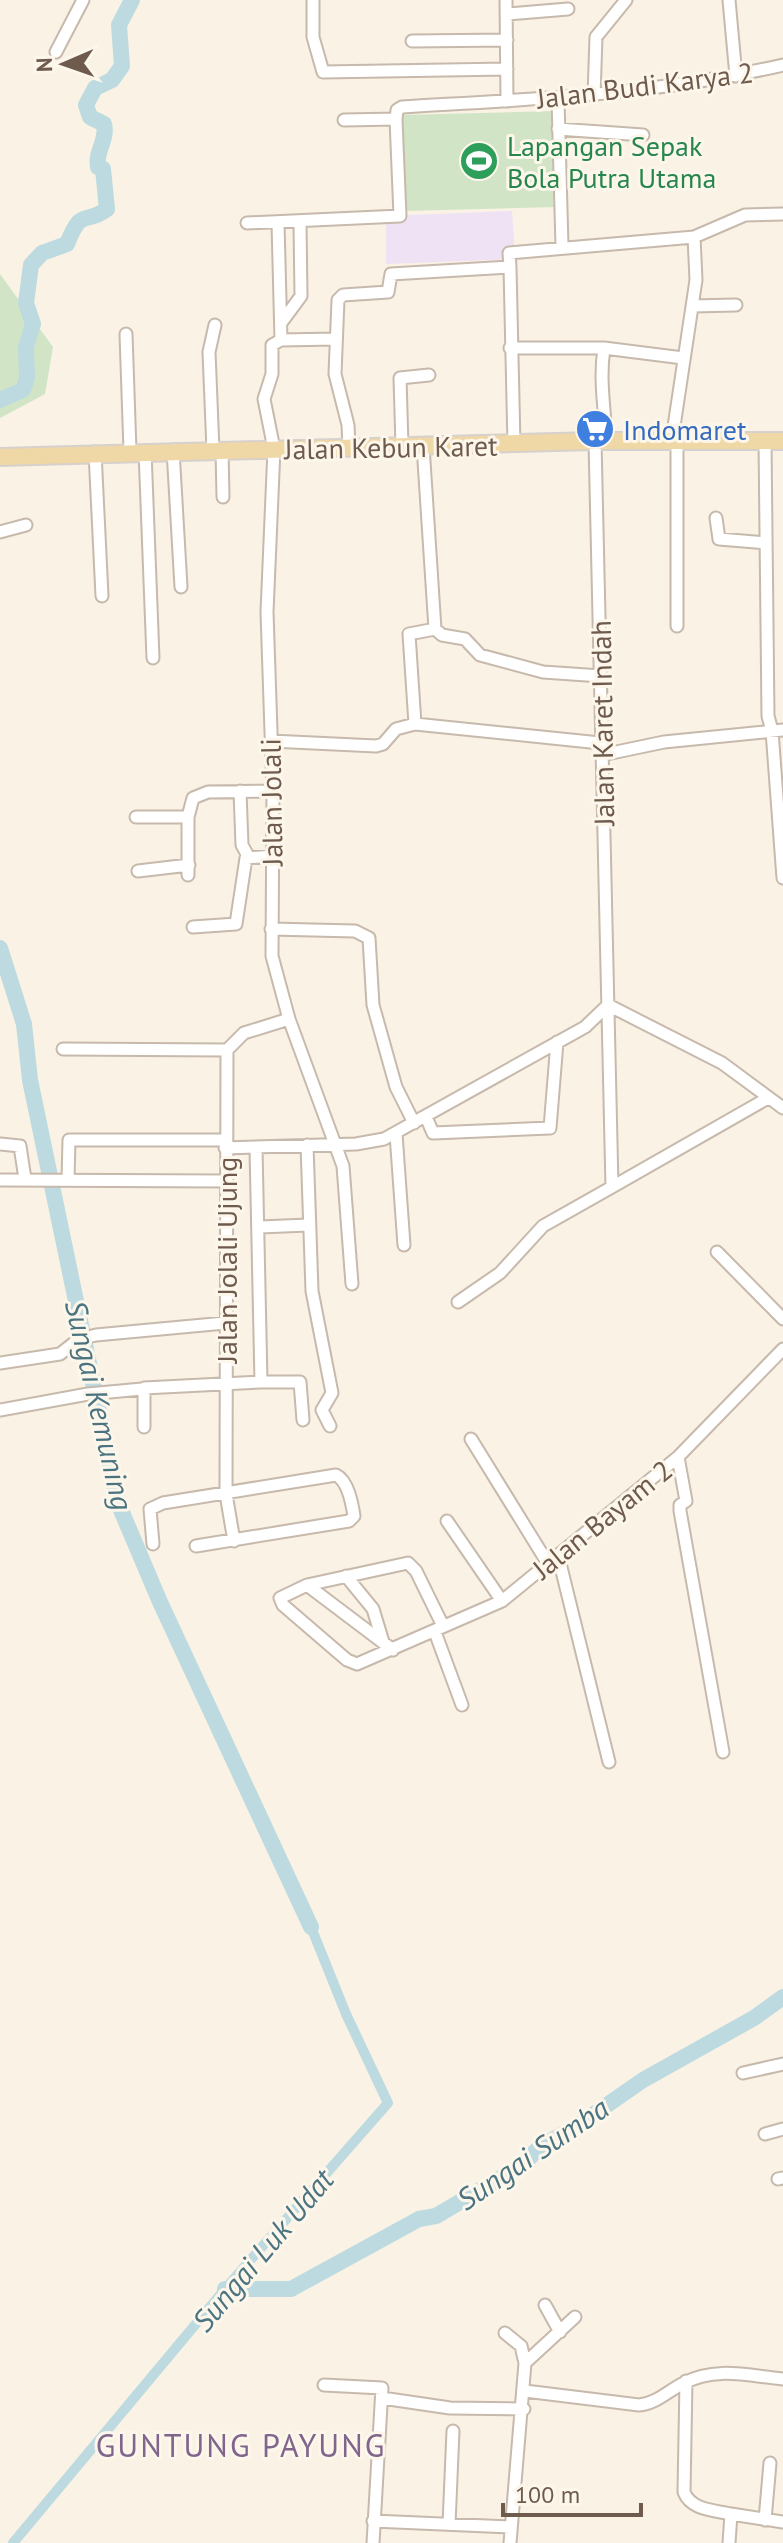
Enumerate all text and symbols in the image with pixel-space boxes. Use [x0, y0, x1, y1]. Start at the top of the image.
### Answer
north arrow [24, 24, 104, 104]
street label: Jalan Budi Karya 2 [534, 53, 755, 117]
text: N [30, 57, 58, 72]
place label: Lapangan Sepak Bola Putra Utama [507, 127, 716, 196]
sports icon: Lapangan Sepak Bola Putra Utama [458, 140, 500, 182]
supermarket icon: Indomaret [574, 408, 616, 450]
place label: Indomaret [623, 411, 747, 448]
street label: Jalan Kebun Karet [283, 427, 498, 467]
street label: Jalan Karet Indah [582, 620, 622, 827]
street label: Jalan Jolali [251, 738, 291, 867]
street label: Jalan Jolali Ujung [208, 1157, 245, 1364]
water label: Sungai Kemuning [57, 1296, 143, 1514]
street label: Jalan Bayam 2 [524, 1451, 680, 1587]
water label: Sungai Sumba [448, 2088, 616, 2218]
water label: Sungai Luk Udat [183, 2160, 342, 2339]
district label: GUNTUNG PAYUNG [96, 2424, 386, 2466]
scale bar [503, 2467, 641, 2517]
text: 100 m [515, 2479, 580, 2510]

